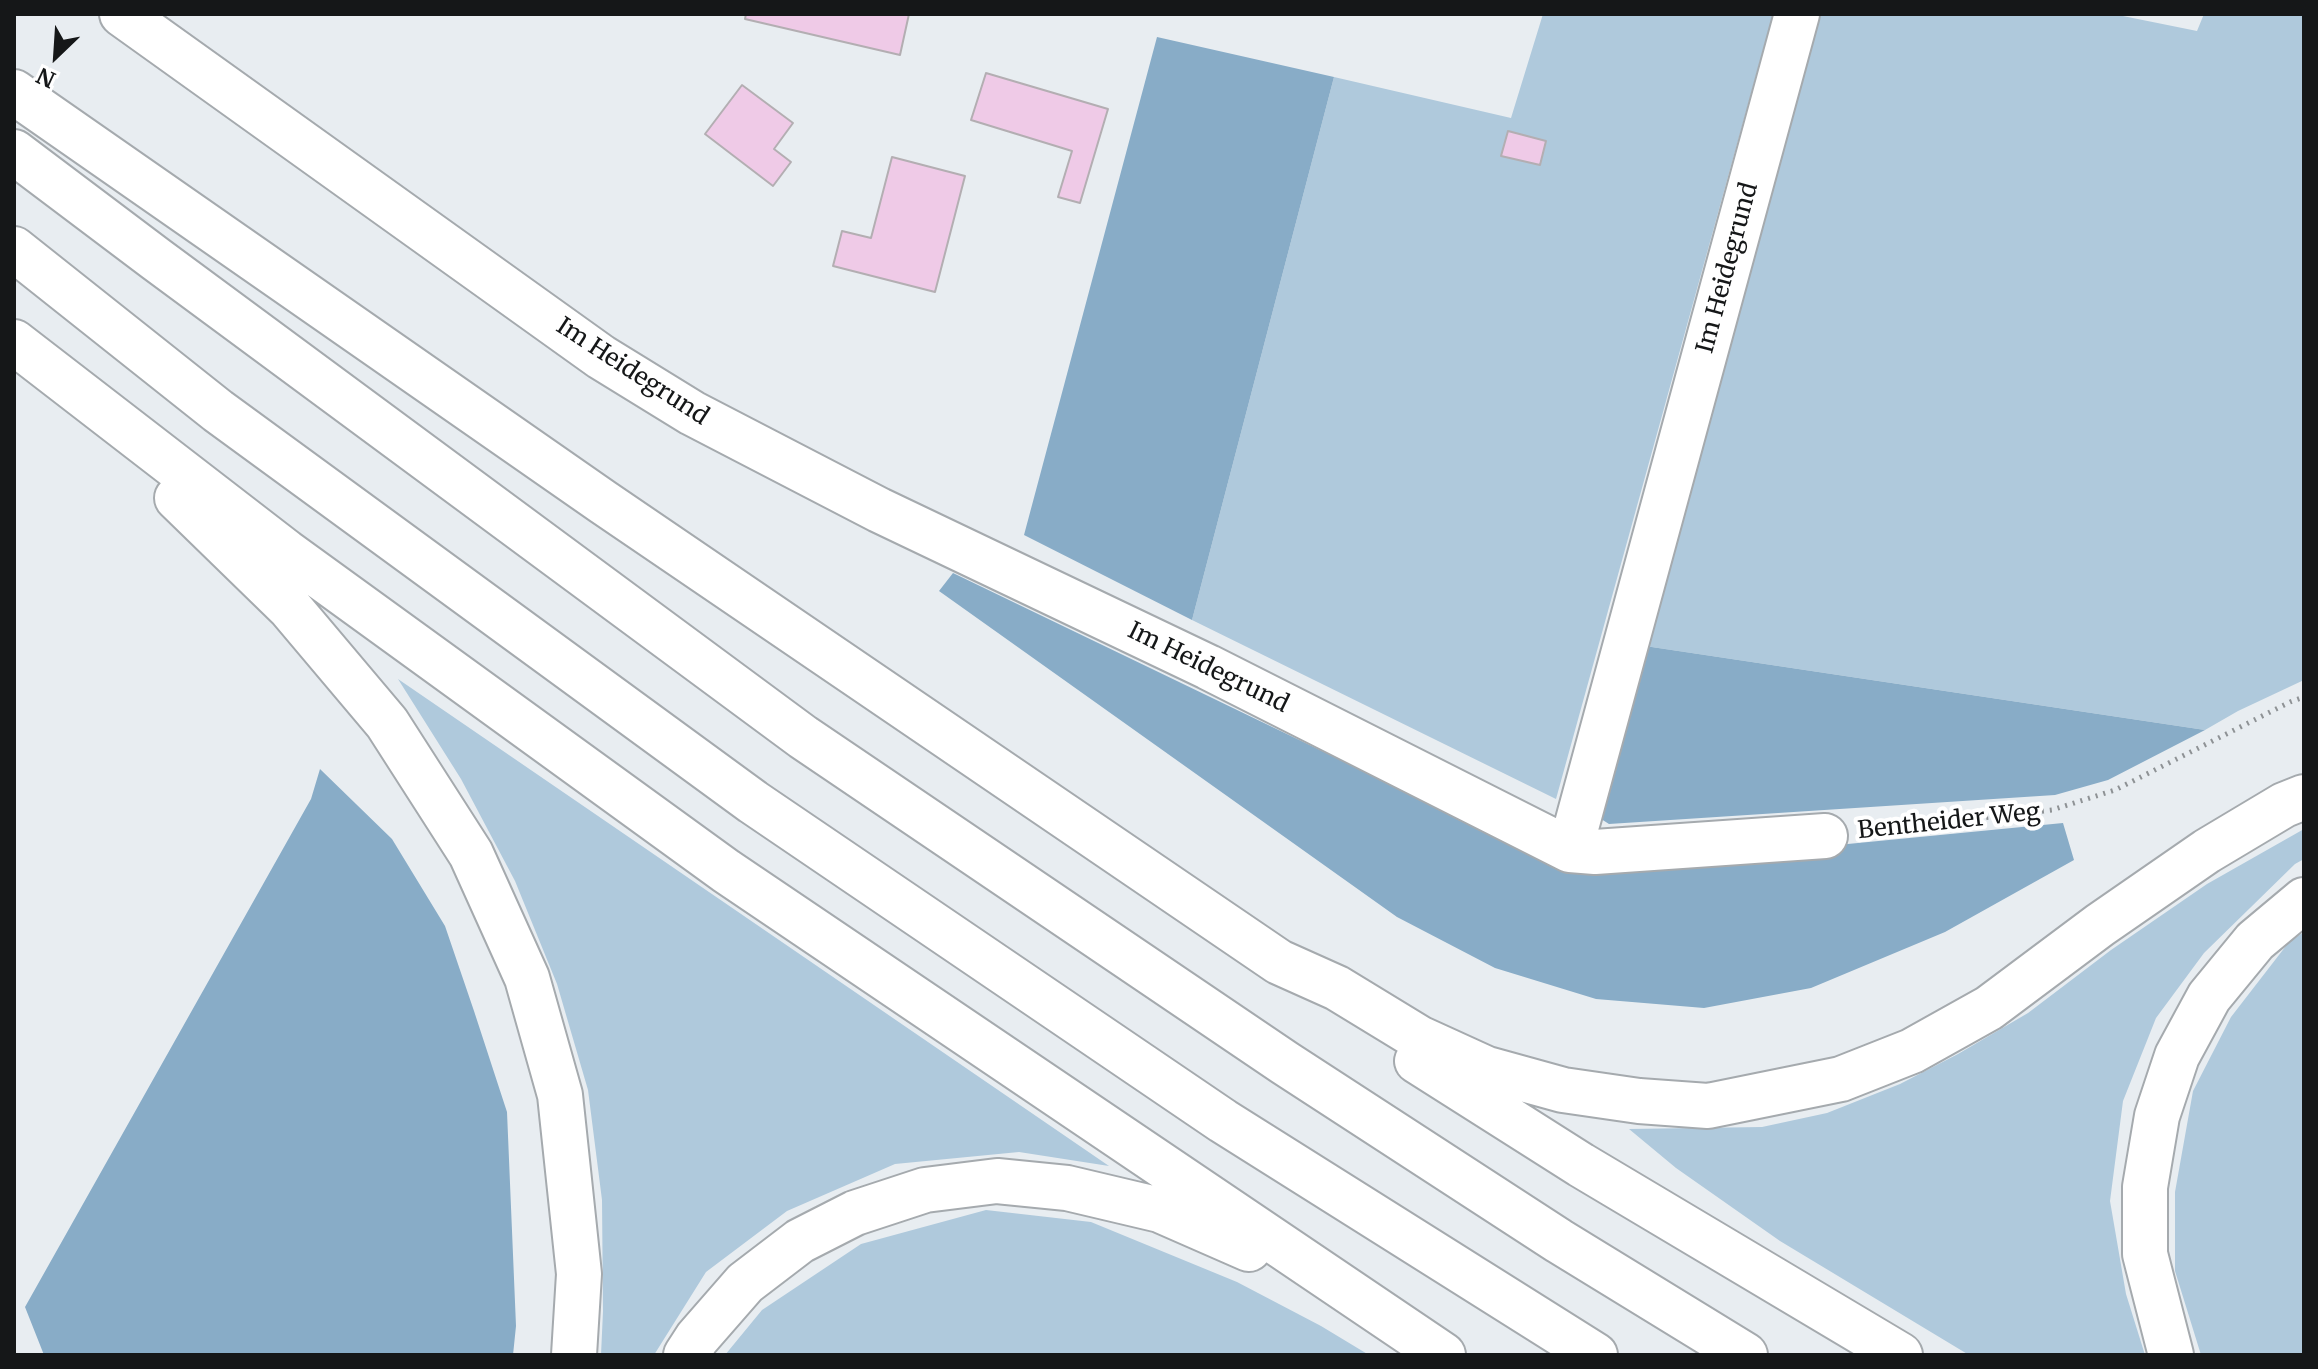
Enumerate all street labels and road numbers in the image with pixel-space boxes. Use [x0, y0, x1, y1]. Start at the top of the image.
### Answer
street label: Im Heidegrund [1691, 180, 1765, 356]
street label: Im Heidegrund [551, 312, 713, 432]
street label: Im Heidegrund [1123, 617, 1293, 719]
street label: Bentheider Weg [1856, 798, 2042, 846]

